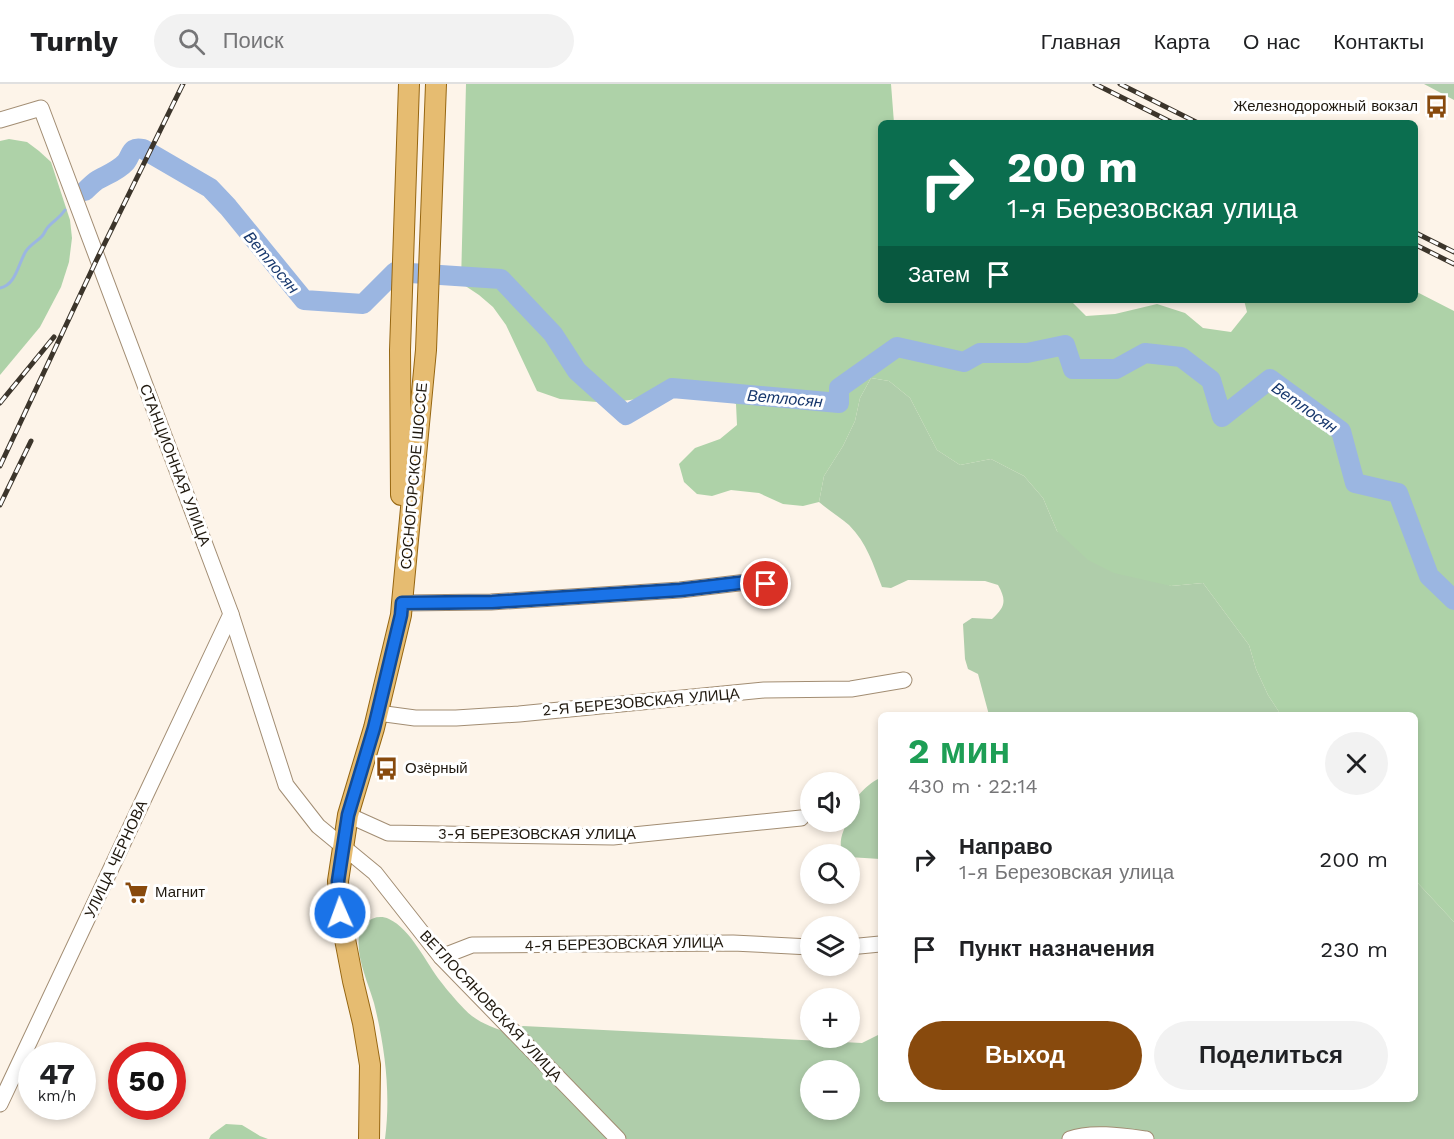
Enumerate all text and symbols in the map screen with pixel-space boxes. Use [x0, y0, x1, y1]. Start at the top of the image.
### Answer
search box [154, 14, 574, 68]
text: Turnly [30, 25, 118, 58]
icon: search [175, 25, 208, 58]
text: Поиск [223, 28, 284, 53]
text: Главная [1041, 29, 1121, 54]
text: Карта [1154, 29, 1210, 54]
text: О нас [1243, 29, 1300, 54]
text: Контакты [1333, 29, 1424, 54]
bus stop icon: Железнодорожный вокзал [1423, 93, 1449, 119]
place label: Железнодорожный вокзал [1234, 97, 1418, 115]
text: 200 m [1007, 143, 1138, 192]
icon: right [908, 144, 986, 222]
text: 1-я Березовская улица [1007, 193, 1297, 225]
water label: Ветлосян [240, 227, 303, 298]
icon: arrive [982, 258, 1015, 291]
text: Затем [908, 262, 970, 287]
water label: Ветлосян [1268, 378, 1341, 437]
street label: СТАНЦИОННАЯ УЛИЦА [136, 382, 214, 548]
street label: СОСНОГОРСКОЕ ШОССЕ [397, 382, 431, 570]
water label: Ветлосян [746, 386, 824, 411]
pin [740, 558, 791, 609]
icon: arrive [749, 567, 782, 600]
street label: 2-Я БЕРЕЗОВСКАЯ УЛИЦА [542, 684, 740, 720]
text: 2 мин [908, 730, 1010, 772]
button: close [1325, 732, 1388, 795]
bus stop icon: Озёрный [374, 755, 400, 781]
place label: Озёрный [405, 759, 468, 777]
map controls [800, 772, 860, 1120]
button: sound [800, 772, 860, 832]
text: 430 m · 22:14 [908, 774, 1038, 798]
street label: УЛИЦА ЧЕРНОВА [81, 797, 151, 921]
street label: 3-Я БЕРЕЗОВСКАЯ УЛИЦА [438, 825, 636, 843]
text: Направо [959, 834, 1053, 859]
icon: right [908, 843, 941, 876]
button: search [800, 844, 860, 904]
text: 200 m [1319, 847, 1388, 872]
text: 1-я Березовская улица [959, 860, 1174, 884]
supermarket icon: Магнит [124, 879, 150, 905]
position arrow [308, 881, 372, 945]
place label: Магнит [155, 883, 205, 901]
button: layers [800, 916, 860, 976]
street label: ВЕТЛОСЯНОВСКАЯ УЛИЦА [416, 927, 566, 1085]
street label: 4-Я БЕРЕЗОВСКАЯ УЛИЦА [525, 933, 723, 955]
icon: arrive [908, 933, 941, 966]
text: Пункт назначения [959, 936, 1155, 961]
text: 230 m [1320, 937, 1388, 962]
button: + [800, 988, 860, 1048]
button: Выход [908, 1021, 1142, 1090]
button: Поделиться [1154, 1021, 1388, 1090]
speed limit sign: 50 [108, 1042, 186, 1120]
text: 47 [39, 1056, 75, 1091]
button: − [800, 1060, 860, 1120]
text: km/h [38, 1087, 76, 1105]

